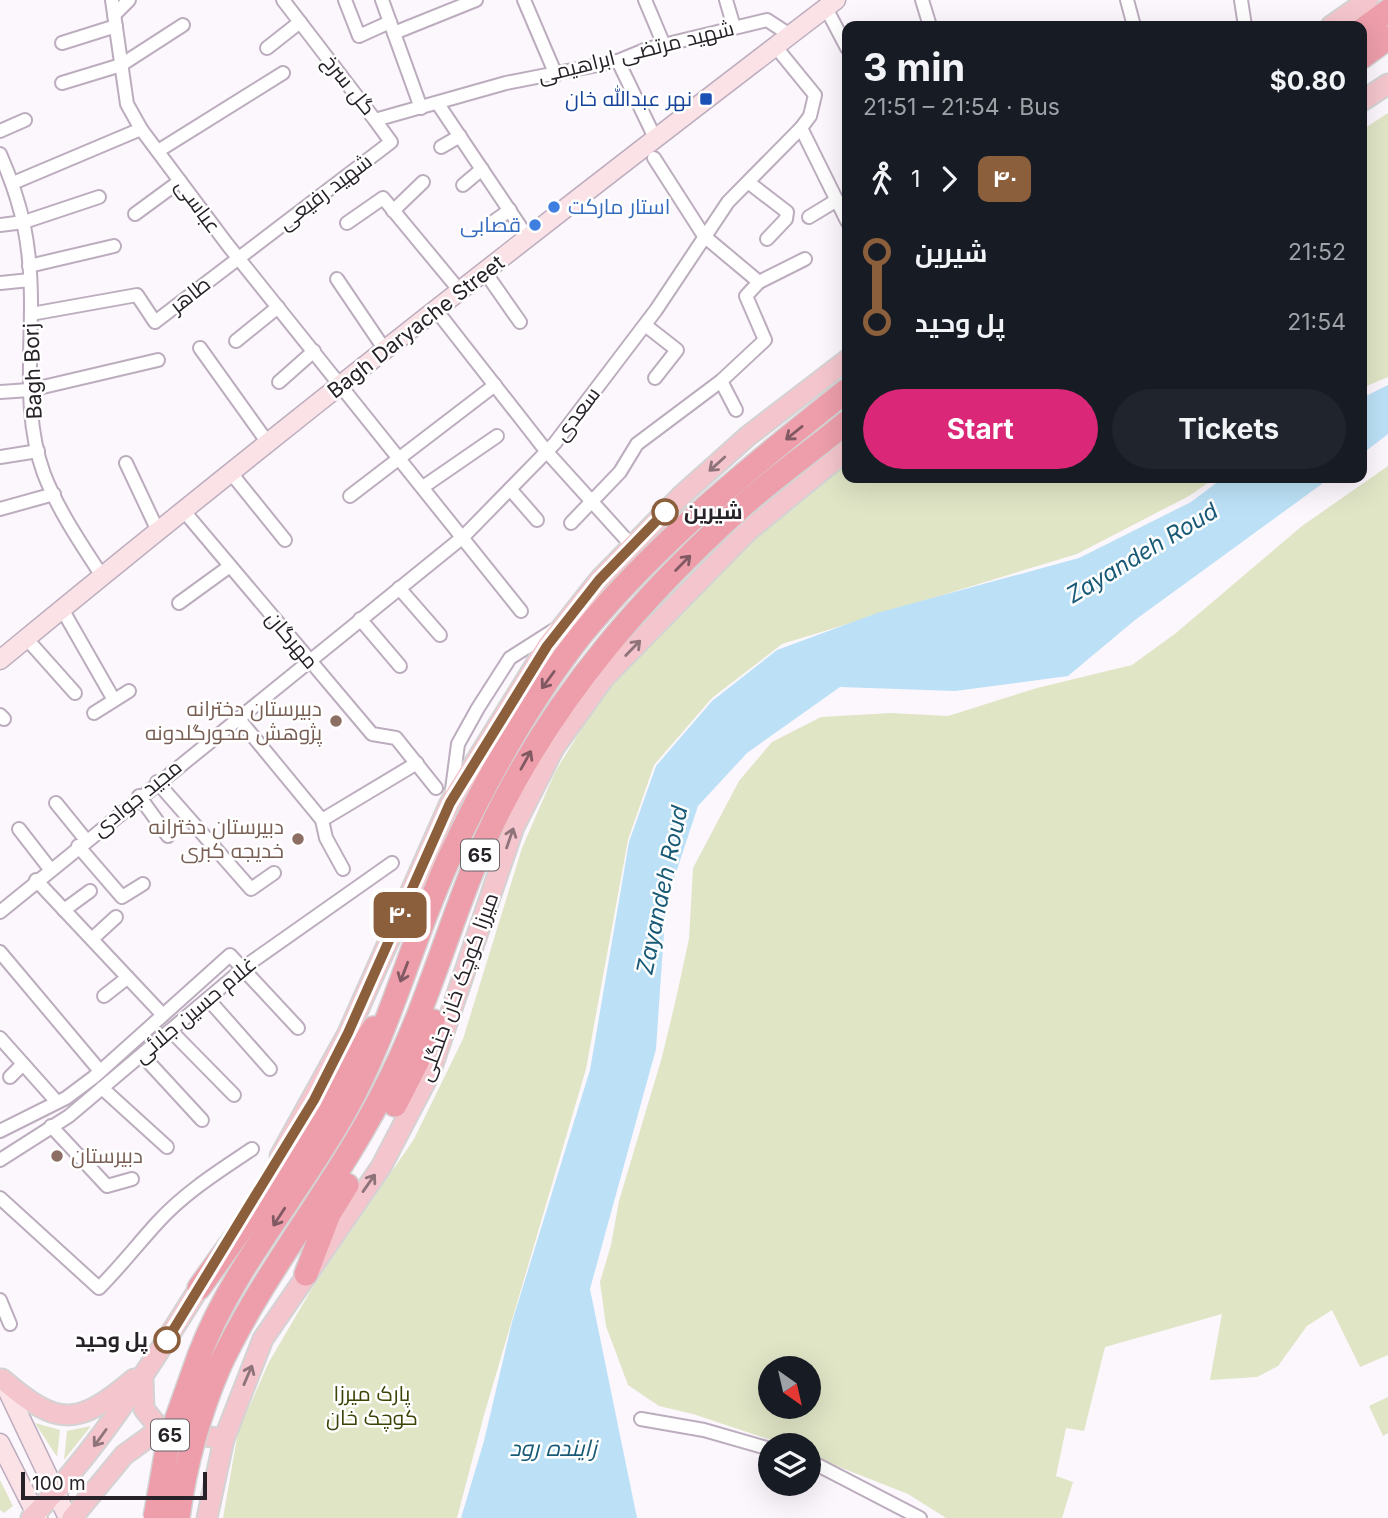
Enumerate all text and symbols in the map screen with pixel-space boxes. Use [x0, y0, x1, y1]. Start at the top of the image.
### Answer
street label: شهید مرتضی ابراهیمی [535, 15, 737, 89]
text: 3 min [863, 44, 965, 90]
street label: گل سرخ [316, 50, 381, 121]
text: $0.80 [1270, 65, 1346, 96]
place label: نهر عبدالله خان [565, 85, 692, 112]
marker: نهر عبدالله خان [698, 91, 714, 107]
text: 21:51 – 21:54 · Bus [863, 93, 1060, 121]
street label: شهید رفیعی [273, 148, 377, 236]
icon: walk [863, 160, 901, 198]
icon: forward [930, 160, 968, 198]
text: ۴۰ [992, 164, 1017, 193]
text: 1 [911, 165, 920, 193]
street label: عباسی [170, 174, 226, 238]
place label: استار مارکت [568, 194, 670, 219]
marker: استار مارکت [546, 199, 562, 215]
place label: قصابی [460, 212, 521, 238]
marker: قصابی [527, 217, 543, 233]
text: شیرین [915, 237, 987, 268]
text: 21:52 [1288, 238, 1346, 266]
street label: Bagh Daryache Street [322, 250, 509, 403]
street label: طاهر [164, 271, 215, 319]
text: پل وحید [915, 307, 1005, 338]
text: 21:54 [1287, 308, 1346, 336]
street label: Bagh Borj [18, 322, 47, 420]
street label: سعدی [548, 382, 606, 446]
button: Start [863, 389, 1098, 469]
button: Tickets [1112, 389, 1346, 469]
one-way arrow [785, 425, 803, 441]
one-way arrow [709, 455, 727, 471]
water label: Zayandeh Roud [1061, 496, 1224, 609]
marker: شیرین [652, 499, 678, 525]
place label: شیرین [684, 499, 743, 524]
one-way arrow [674, 555, 691, 572]
street label: مهرگان [260, 606, 324, 674]
one-way arrow [624, 640, 641, 657]
one-way arrow [541, 670, 555, 689]
place label: دبیرستان دخترانه پژوهش محورگلدونه [145, 696, 322, 747]
marker: دبیرستان دخترانه پژوهش محورگلدونه [328, 713, 344, 729]
one-way arrow [520, 750, 533, 771]
street label: مجید جوادی [87, 754, 187, 842]
water label: Zayandeh Roud [630, 802, 694, 977]
place label: دبیرستان دخترانه خدیجه کبری [148, 814, 284, 864]
one-way arrow [505, 827, 517, 849]
marker: دبیرستان دخترانه خدیجه کبری [290, 831, 306, 847]
road number: 65 [461, 840, 499, 870]
street label: میرزا کوچک خان جنگلی [412, 889, 505, 1085]
line badge: ۴۰ [368, 892, 432, 938]
text: ۴۰ [388, 900, 412, 929]
street label: غلام حسین جلائی [128, 951, 262, 1070]
one-way arrow [397, 960, 410, 982]
place label: دبیرستان [71, 1143, 143, 1169]
marker: دبیرستان [49, 1148, 65, 1164]
one-way arrow [362, 1174, 376, 1193]
one-way arrow [271, 1207, 286, 1226]
place label: پل وحید [75, 1327, 148, 1355]
marker: پل وحید [154, 1327, 180, 1353]
north arrow [758, 1356, 821, 1419]
map controls [758, 1356, 821, 1496]
one-way arrow [242, 1364, 255, 1386]
park label: پارک میرزا کوچک خان [326, 1381, 418, 1432]
road number: 65 [151, 1420, 189, 1450]
one-way arrow [92, 1428, 107, 1447]
button: layers [758, 1433, 821, 1496]
water label: زاینده رود [509, 1434, 599, 1462]
scale bar [21, 1469, 206, 1501]
text: 100 m [32, 1472, 86, 1495]

